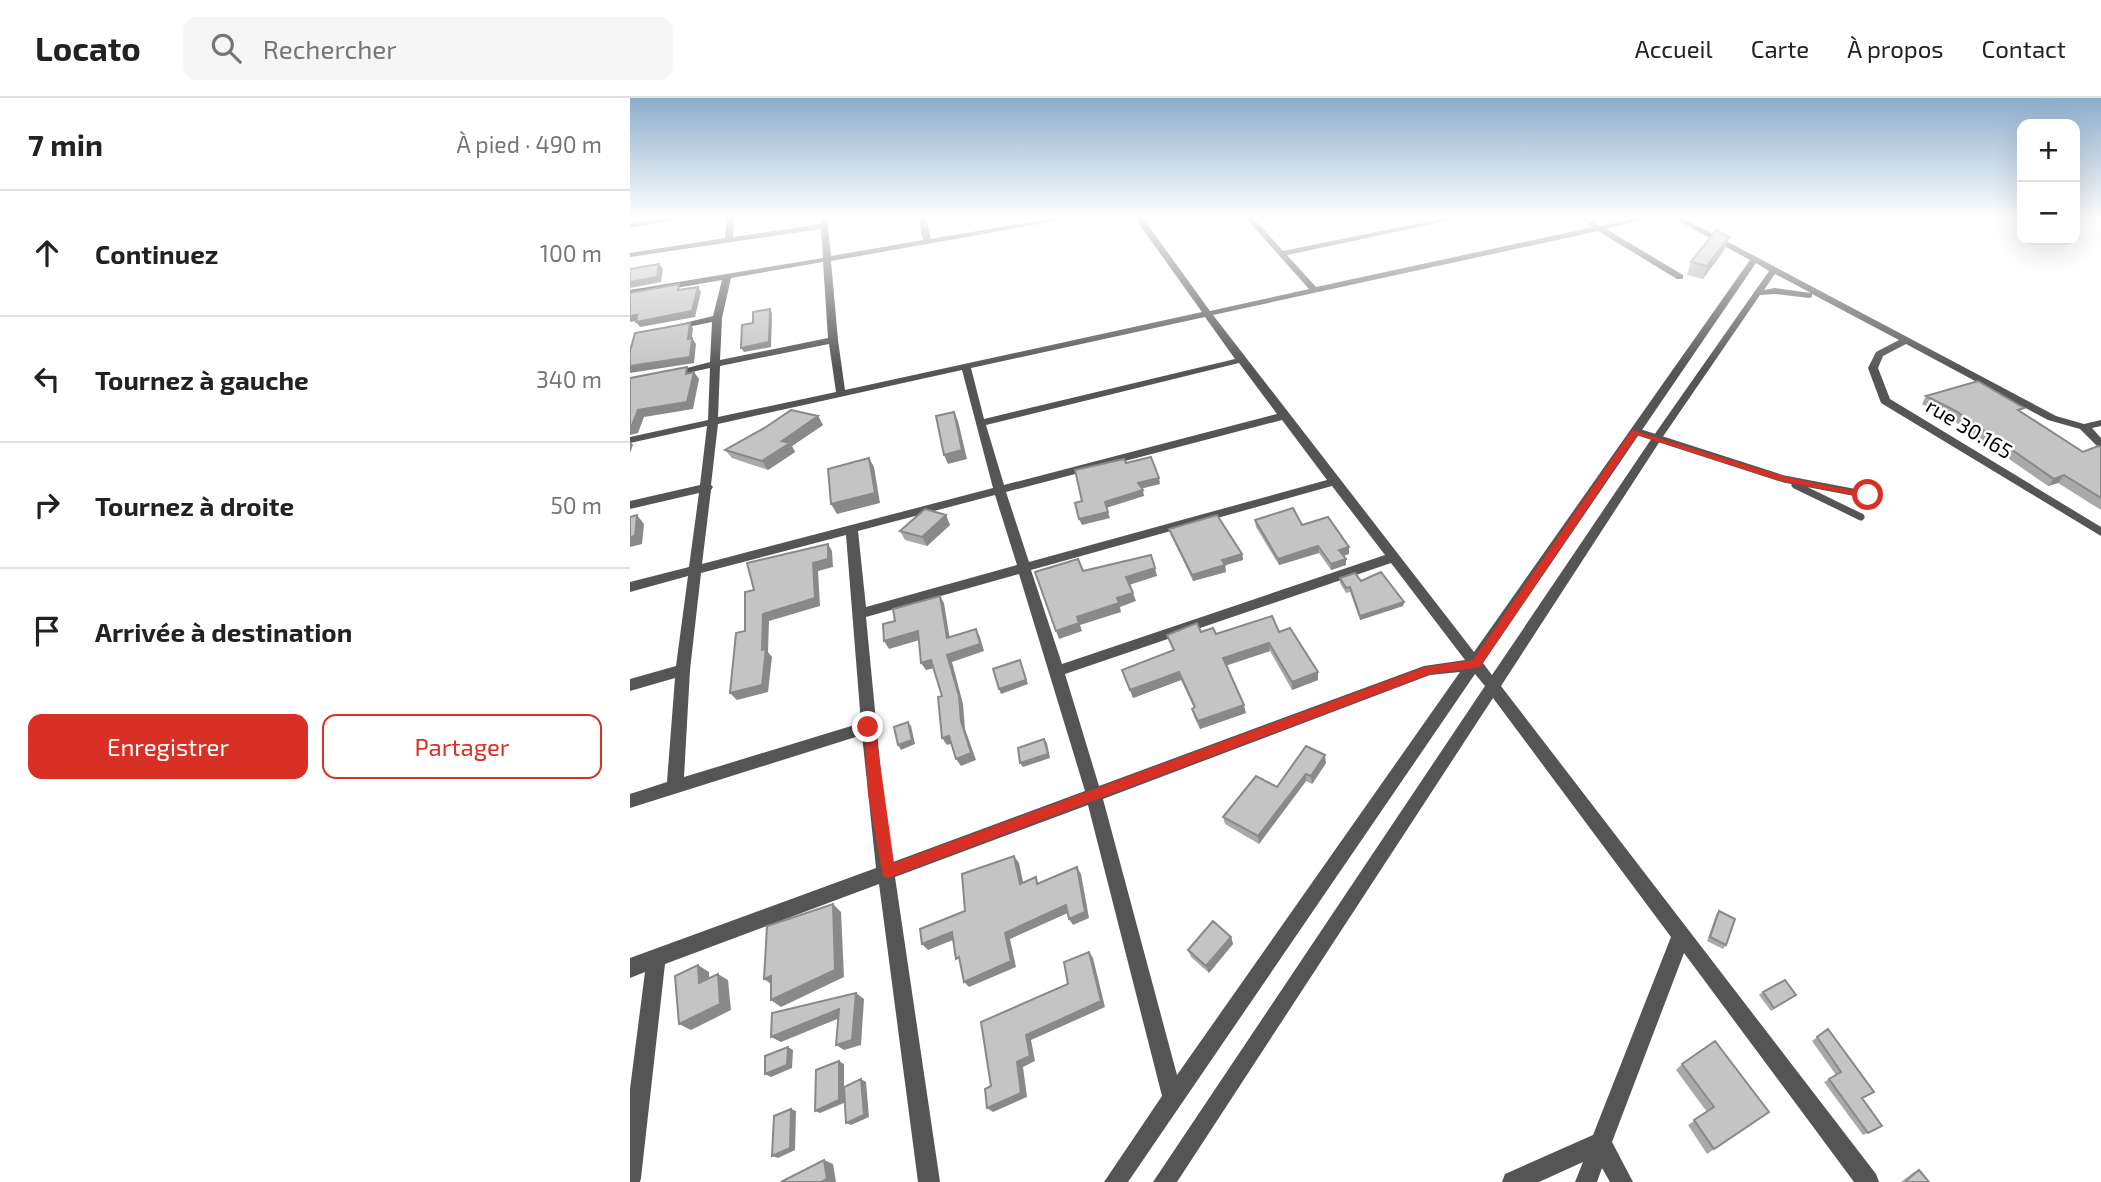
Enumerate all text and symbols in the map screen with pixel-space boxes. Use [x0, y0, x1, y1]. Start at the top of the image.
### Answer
search box [183, 17, 673, 80]
text: Locato [35, 28, 141, 68]
icon: search [207, 29, 245, 67]
text: Rechercher [263, 33, 397, 64]
text: Accueil [1635, 34, 1713, 63]
text: Carte [1751, 34, 1809, 63]
text: À propos [1847, 34, 1944, 63]
text: Contact [1982, 34, 2066, 63]
map controls [2017, 119, 2080, 245]
button: + [2017, 119, 2080, 182]
text: 7 min [28, 126, 103, 162]
text: À pied · 490 m [456, 130, 602, 158]
button: − [2017, 182, 2080, 245]
icon: ahead [28, 234, 66, 272]
text: Continuez [95, 238, 218, 269]
text: 100 m [540, 239, 602, 267]
icon: left [28, 360, 66, 398]
text: Tournez à gauche [95, 364, 309, 395]
text: 340 m [536, 365, 602, 393]
street label: rue 30.165 [1922, 392, 2017, 463]
route start [1852, 479, 1883, 510]
icon: right [28, 486, 66, 524]
text: Tournez à droite [95, 490, 294, 521]
text: 50 m [551, 491, 602, 519]
icon: arrive [28, 612, 66, 650]
text: Arrivée à destination [95, 616, 352, 647]
route end [852, 711, 883, 742]
button: Enregistrer [28, 714, 308, 779]
button: Partager [322, 714, 602, 779]

